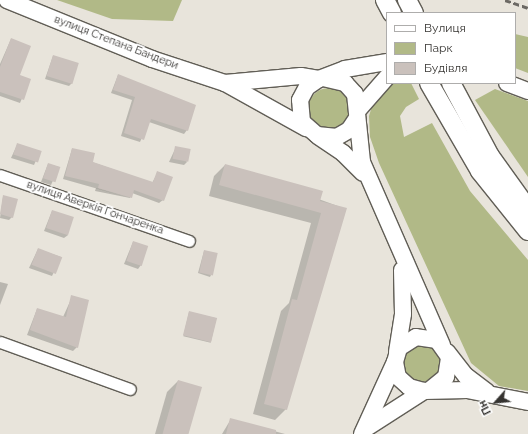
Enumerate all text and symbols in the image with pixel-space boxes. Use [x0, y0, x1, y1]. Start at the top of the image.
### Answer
legend [386, 12, 516, 84]
street label: вулиця Степана Бандери [52, 13, 180, 73]
text: Вулиця [424, 21, 466, 35]
text: Парк [424, 41, 453, 55]
text: Будівля [424, 61, 467, 75]
street label: вулиця Аверкія Гончаренка [25, 178, 165, 238]
north arrow [476, 382, 516, 422]
text: Пн [476, 398, 494, 417]

